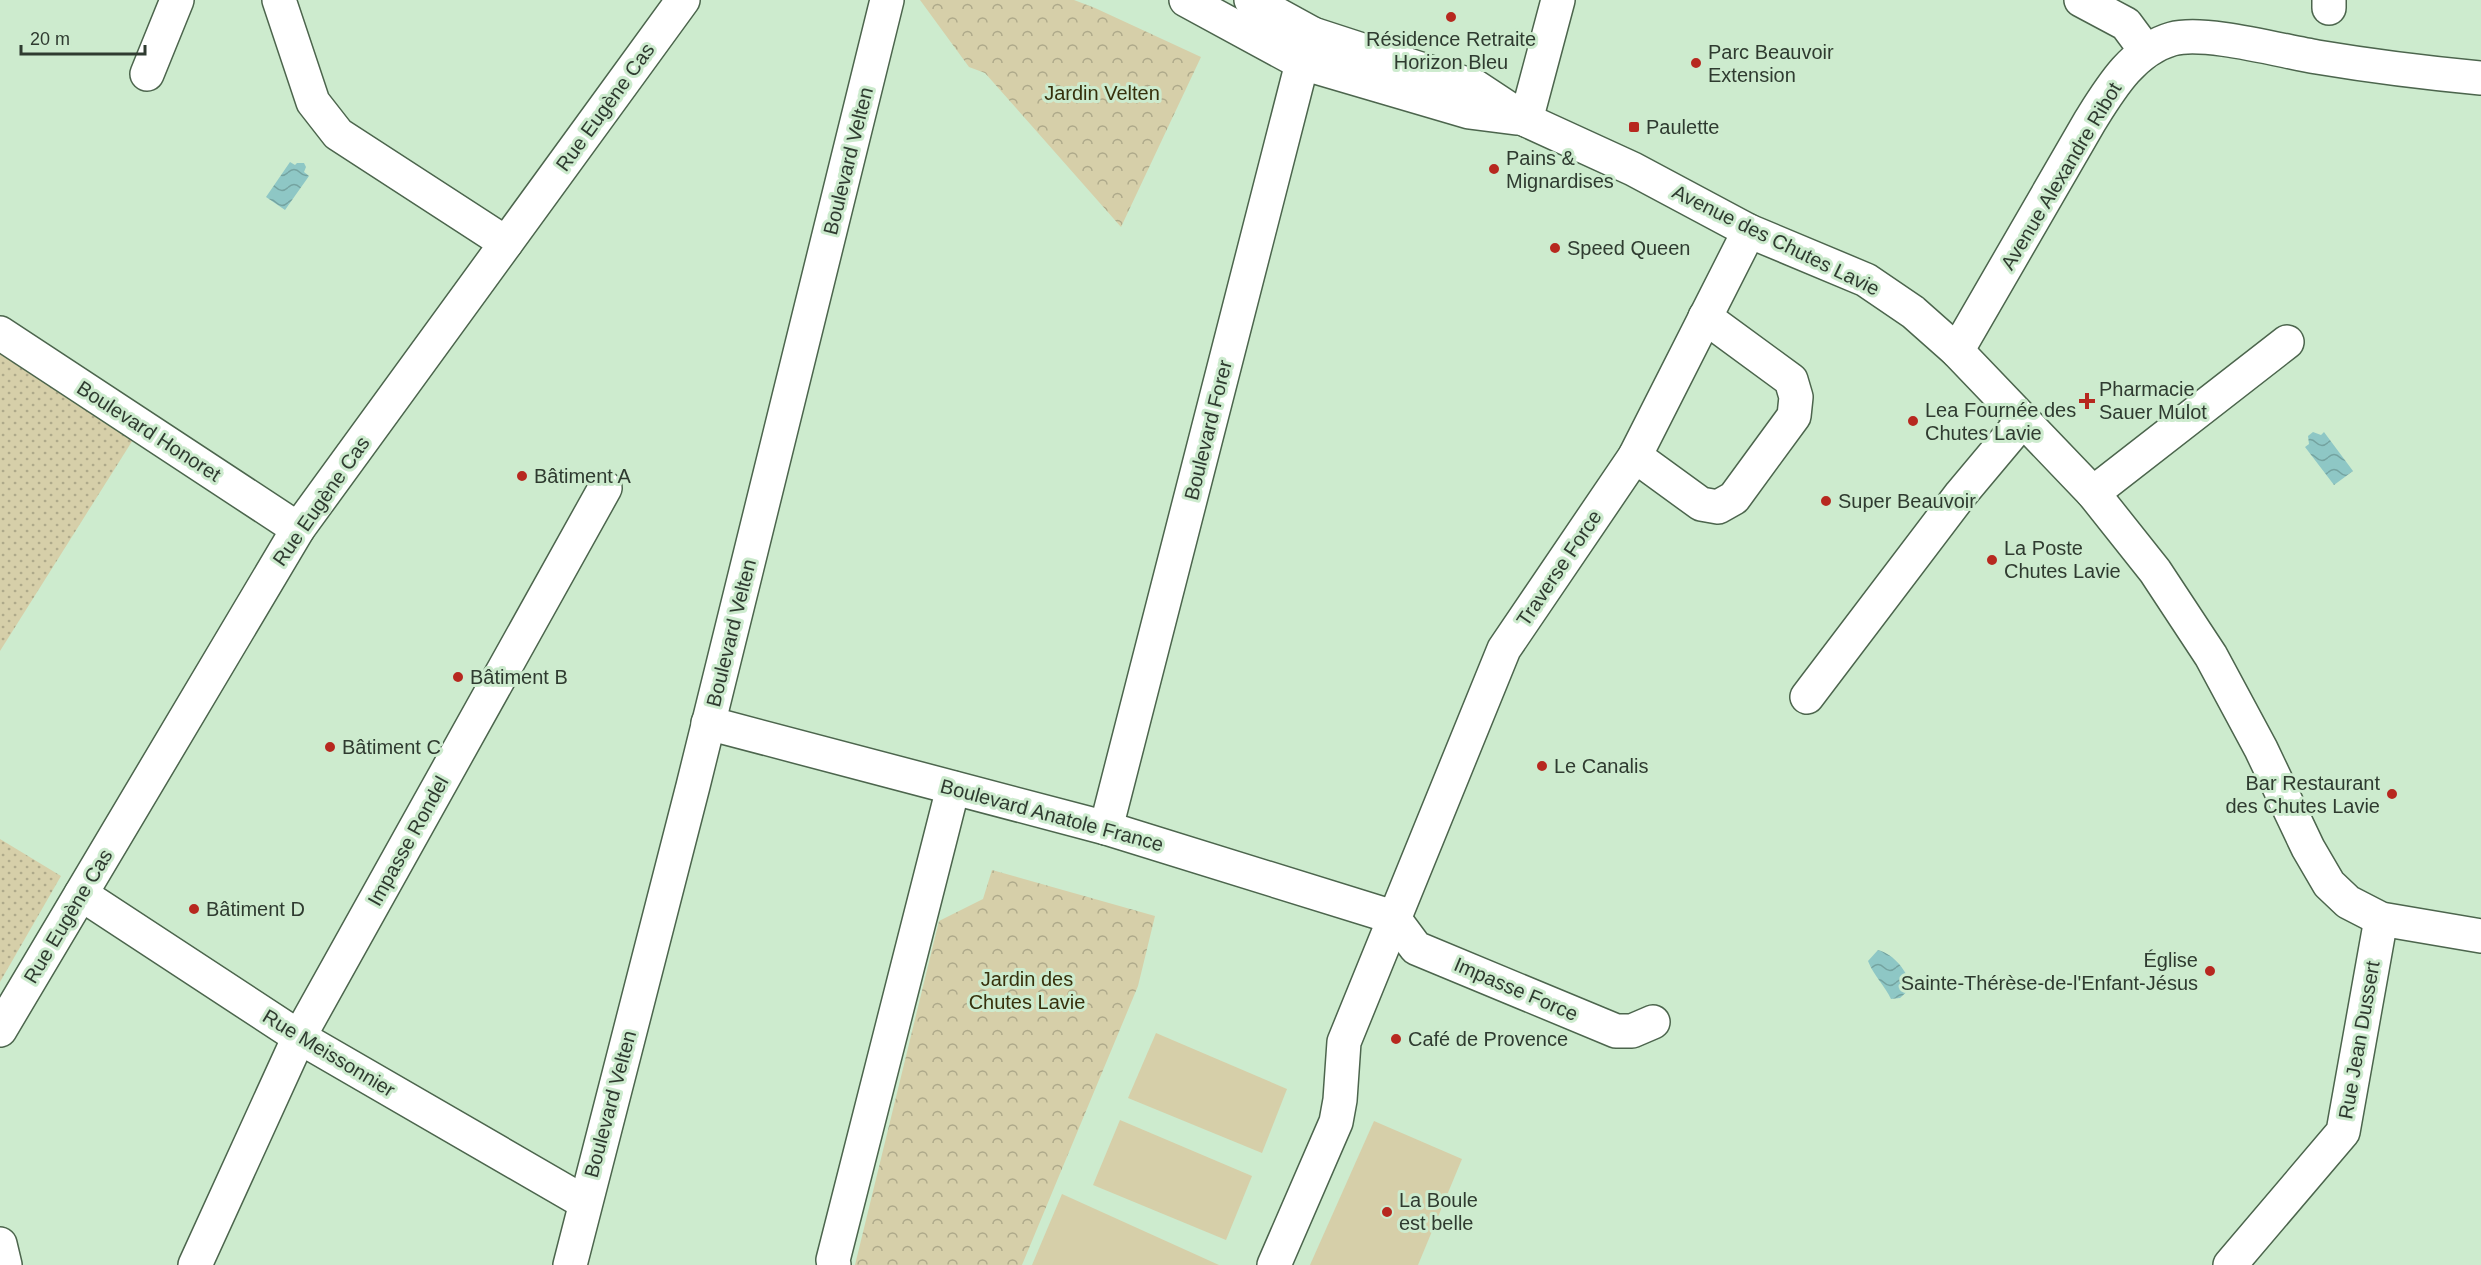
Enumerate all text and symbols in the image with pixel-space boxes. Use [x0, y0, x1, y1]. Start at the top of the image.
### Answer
marker: Résidence Retraite Horizon Bleu [1444, 10, 1458, 24]
scale bar [21, 18, 146, 56]
place label: Résidence Retraite Horizon Bleu [1366, 28, 1536, 73]
text: 20 m [30, 29, 70, 49]
street label: Rue Eugène Cas [551, 39, 659, 175]
place label: Parc Beauvoir Extension [1708, 41, 1834, 86]
marker: Parc Beauvoir Extension [1689, 56, 1703, 70]
street label: Avenue Alexandre Ribot [1996, 78, 2126, 273]
park label: Jardin Velten [1044, 82, 1160, 104]
street label: Boulevard Velten [819, 85, 877, 237]
place label: Paulette [1646, 116, 1719, 138]
marker: Paulette [1627, 120, 1641, 134]
place label: Pains & Mignardises [1506, 147, 1614, 192]
marker: Pains & Mignardises [1487, 162, 1501, 176]
street label: Avenue des Chutes Lavie [1669, 180, 1883, 300]
place label: Speed Queen [1567, 237, 1690, 259]
marker: Speed Queen [1548, 241, 1562, 255]
street label: Boulevard Forer [1180, 357, 1236, 502]
street label: Boulevard Honoret [73, 376, 225, 486]
place label: Pharmacie Sauer Mulot [2099, 378, 2207, 423]
marker: Pharmacie Sauer Mulot [2080, 394, 2094, 408]
place label: Lea Fournée des Chutes Lavie [1925, 399, 2076, 444]
marker: Lea Fournée des Chutes Lavie [1906, 414, 1920, 428]
street label: Rue Eugène Cas [268, 432, 374, 570]
place label: Bâtiment A [534, 465, 631, 487]
marker: Bâtiment A [515, 469, 529, 483]
place label: Super Beauvoir [1838, 490, 1976, 512]
marker: Super Beauvoir [1819, 494, 1833, 508]
street label: Traverse Force [1512, 506, 1606, 630]
place label: La Poste Chutes Lavie [2004, 537, 2121, 582]
marker: La Poste Chutes Lavie [1985, 553, 1999, 567]
street label: Boulevard Velten [702, 557, 760, 709]
place label: Bâtiment B [470, 666, 568, 688]
marker: Bâtiment B [451, 670, 465, 684]
place label: Bâtiment C [342, 736, 441, 758]
marker: Bâtiment C [323, 740, 337, 754]
place label: Le Canalis [1554, 755, 1649, 777]
marker: Le Canalis [1535, 759, 1549, 773]
street label: Impasse Rondel [363, 772, 453, 910]
place label: Bar Restaurant des Chutes Lavie [2225, 772, 2380, 817]
street label: Boulevard Anatole France [938, 775, 1166, 855]
marker: Bar Restaurant des Chutes Lavie [2385, 787, 2399, 801]
street label: Rue Eugène Cas [19, 845, 117, 987]
place label: Bâtiment D [206, 898, 305, 920]
marker: Bâtiment D [187, 902, 201, 916]
place label: Église Sainte-Thérèse-de-l'Enfant-Jésus [1901, 949, 2198, 994]
street label: Impasse Force [1451, 953, 1581, 1025]
street label: Rue Jean Dussert [2334, 959, 2384, 1121]
marker: Église Sainte-Thérèse-de-l'Enfant-Jésus [2203, 964, 2217, 978]
park label: Jardin des Chutes Lavie [969, 968, 1085, 1013]
street label: Rue Meissonnier [259, 1005, 399, 1101]
street label: Boulevard Velten [580, 1028, 640, 1180]
place label: Café de Provence [1408, 1028, 1568, 1050]
marker: Café de Provence [1389, 1032, 1403, 1046]
place label: La Boule est belle [1399, 1189, 1478, 1234]
marker: La Boule est belle [1380, 1205, 1394, 1219]

